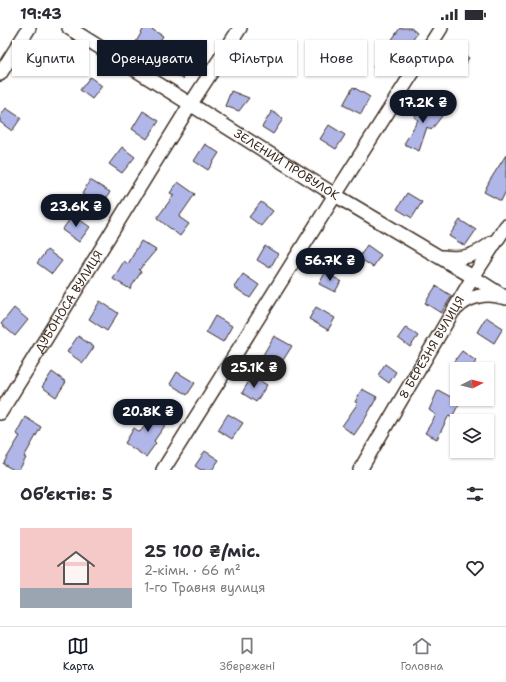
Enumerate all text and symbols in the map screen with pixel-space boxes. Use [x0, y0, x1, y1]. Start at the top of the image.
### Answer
text: 19:43 [20, 4, 62, 24]
chip: Купити [12, 40, 89, 76]
chip: Орендувати [97, 40, 207, 76]
chip: Фільтри [215, 40, 297, 76]
chip: Нове [305, 40, 367, 76]
chip: Квартира [375, 40, 468, 76]
pin: 17.2K ₴ [386, 90, 460, 124]
text: 17.2K ₴ [399, 94, 447, 111]
street label: ЗЕЛЕНИЙ ПРОВУЛОК [231, 125, 343, 204]
pin: 23.6K ₴ [39, 194, 113, 228]
text: 23.6K ₴ [50, 198, 102, 215]
street label: ДУБОНОСА ВУЛИЦЯ [31, 248, 106, 356]
pin: 56.7K ₴ [293, 248, 367, 282]
text: 56.7K ₴ [305, 252, 355, 269]
street label: 8 БЕРЕЗНЯ ВУЛИЦЯ [395, 293, 468, 402]
pin: 25.1K ₴ [217, 355, 291, 389]
text: 25.1K ₴ [230, 359, 278, 376]
north arrow [450, 362, 494, 406]
map controls [450, 362, 494, 458]
pin: 20.8K ₴ [111, 399, 185, 433]
text: 20.8K ₴ [122, 403, 174, 420]
button: layers [450, 414, 494, 458]
text: Об’єктів: 5 [20, 483, 113, 505]
icon: filters [464, 483, 486, 505]
text: 25 100 ₴/міс. [144, 540, 260, 562]
icon: home [52, 544, 100, 592]
icon: heart [464, 557, 486, 579]
text: 2-кімн. · 66 m² [144, 562, 241, 579]
text: 1-го Травня вулиця [144, 579, 266, 596]
tab: Карта [63, 635, 94, 674]
tab: Збережені [219, 635, 275, 674]
tab: Головна [400, 635, 443, 674]

